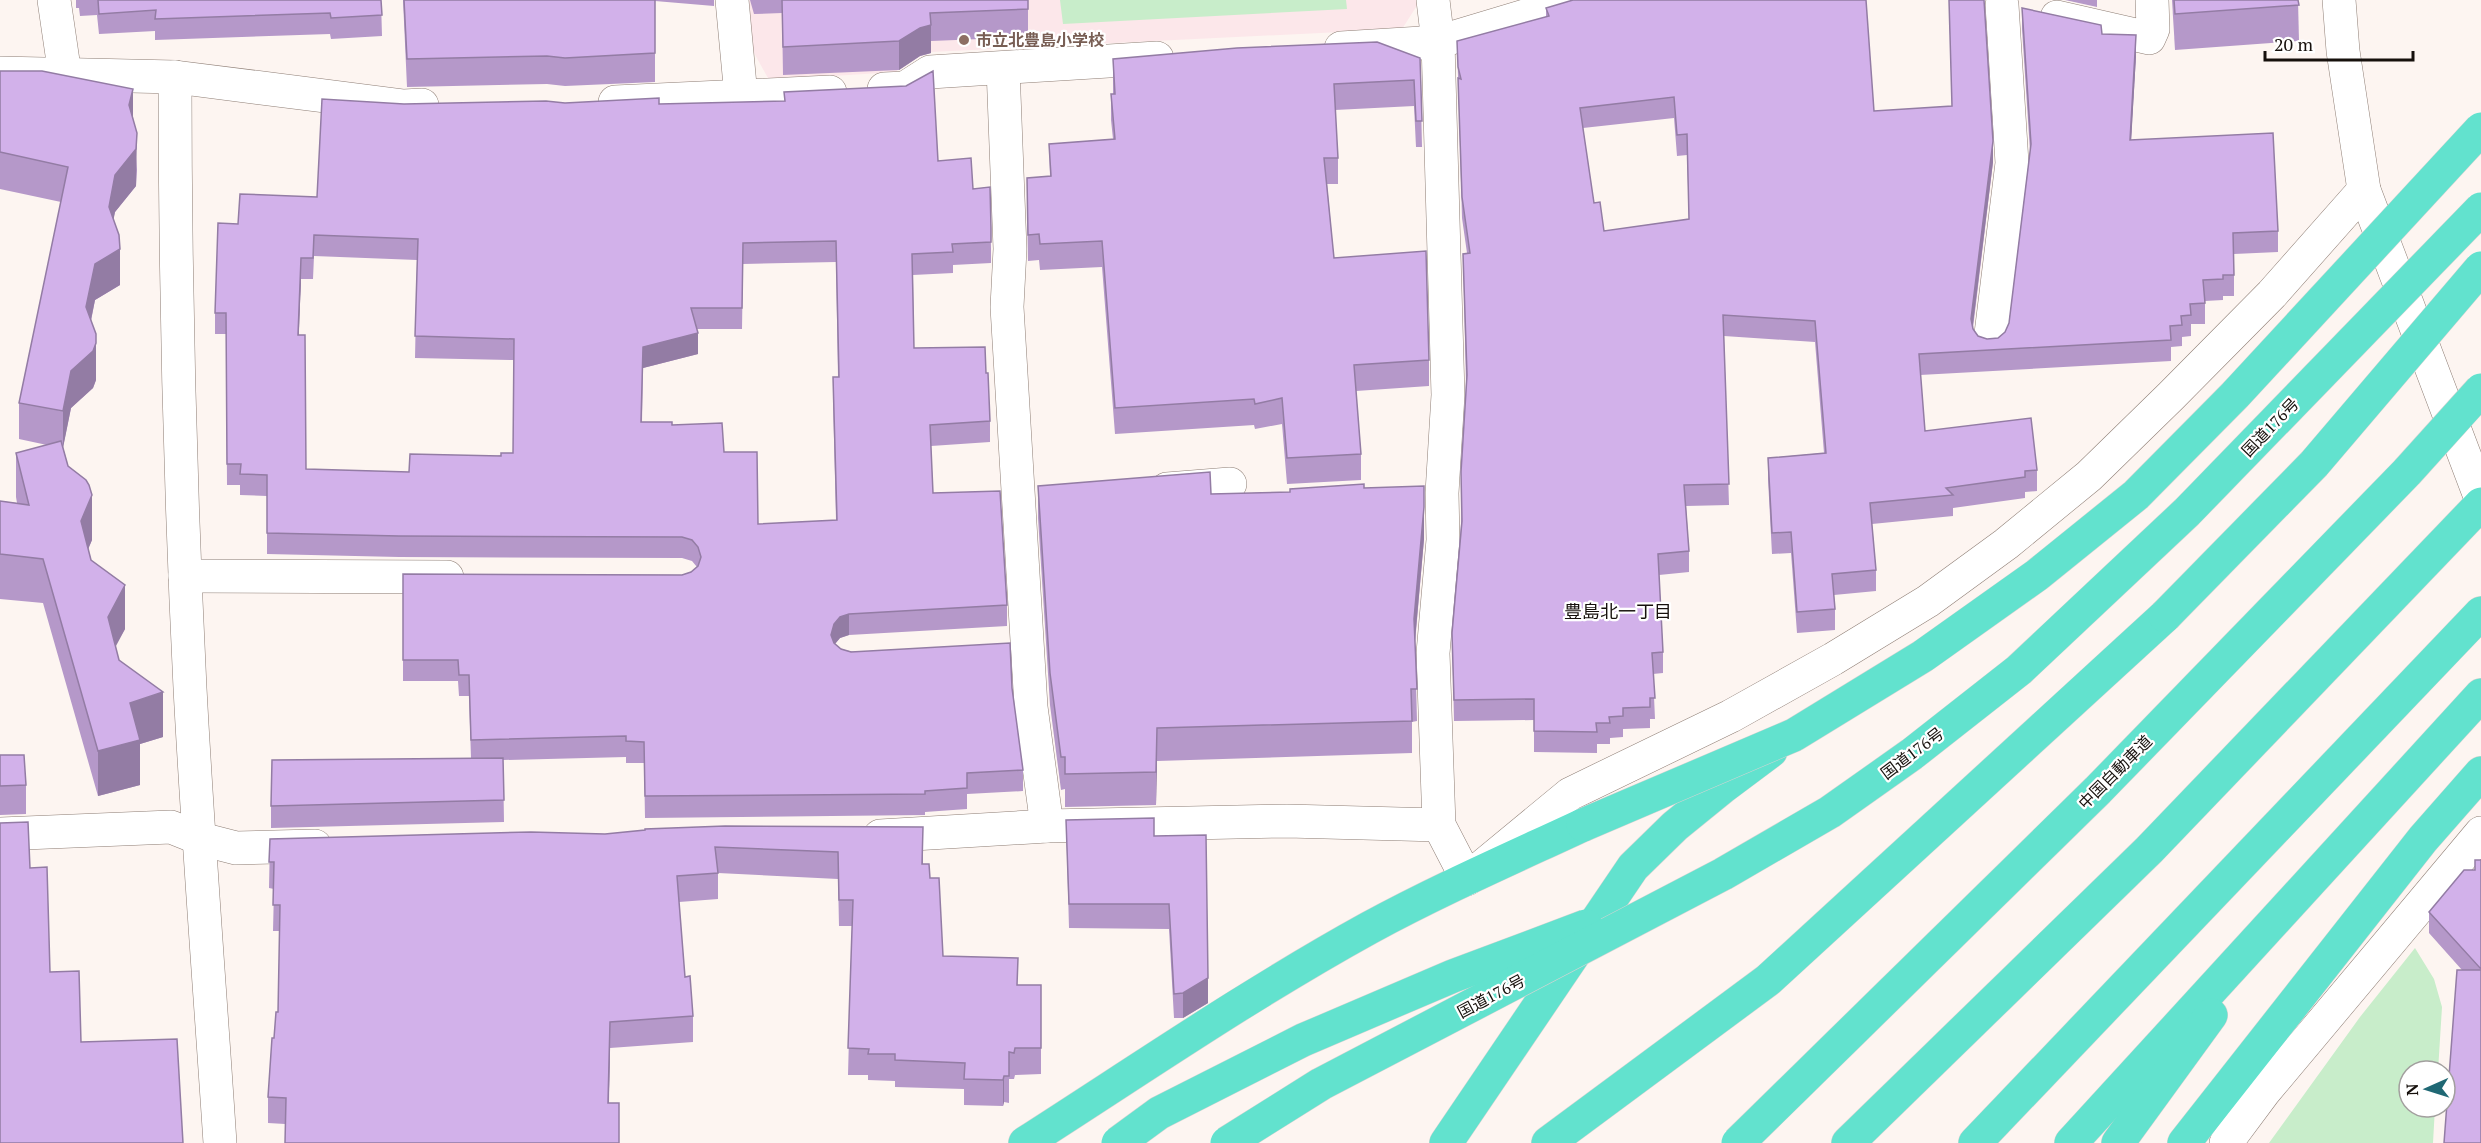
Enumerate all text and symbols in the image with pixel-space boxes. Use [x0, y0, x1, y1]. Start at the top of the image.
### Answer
scale bar [2265, 24, 2414, 62]
place label: 市立北豊島小学校 [976, 29, 1104, 51]
text: 20 m [2274, 32, 2314, 56]
marker: 市立北豊島小学校 [957, 33, 971, 47]
street label: 国道176号 [2237, 393, 2303, 461]
district label: 豊島北一丁目 [1564, 599, 1672, 623]
street label: 国道176号 [1876, 722, 1948, 784]
street label: 中国自動車道 [2073, 730, 2157, 814]
street label: 国道176号 [1453, 969, 1529, 1023]
north arrow [2397, 1059, 2457, 1119]
text: N [2401, 1083, 2423, 1096]

